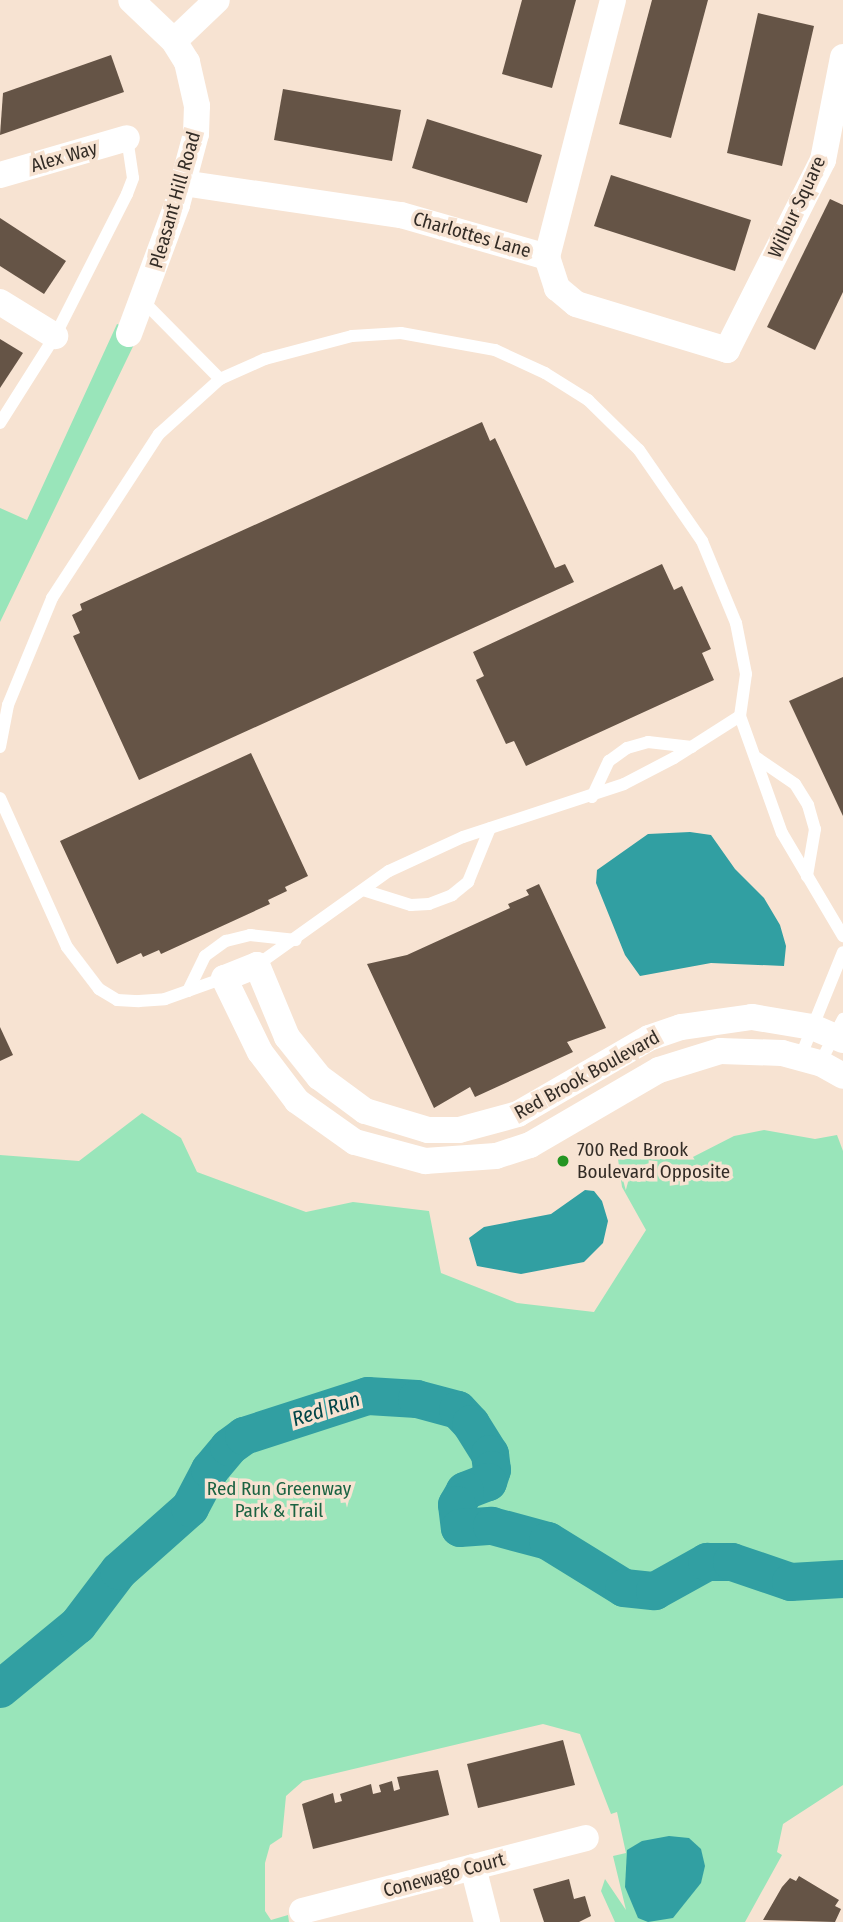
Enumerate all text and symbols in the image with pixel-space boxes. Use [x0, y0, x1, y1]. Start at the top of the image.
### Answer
street label: Pleasant Hill Road [145, 129, 205, 271]
street label: Alex Way [28, 137, 100, 177]
street label: Wilbur Square [764, 153, 830, 261]
street label: Charlottes Lane [410, 207, 534, 263]
street label: Red Brook Boulevard [511, 1026, 663, 1124]
place label: 700 Red Brook Boulevard Opposite [577, 1139, 730, 1183]
marker: 700 Red Brook Boulevard Opposite [555, 1153, 571, 1169]
water label: Red Run [289, 1386, 363, 1432]
park label: Red Run Greenway Park & Trail [207, 1478, 351, 1522]
street label: Conewago Court [381, 1848, 507, 1902]

